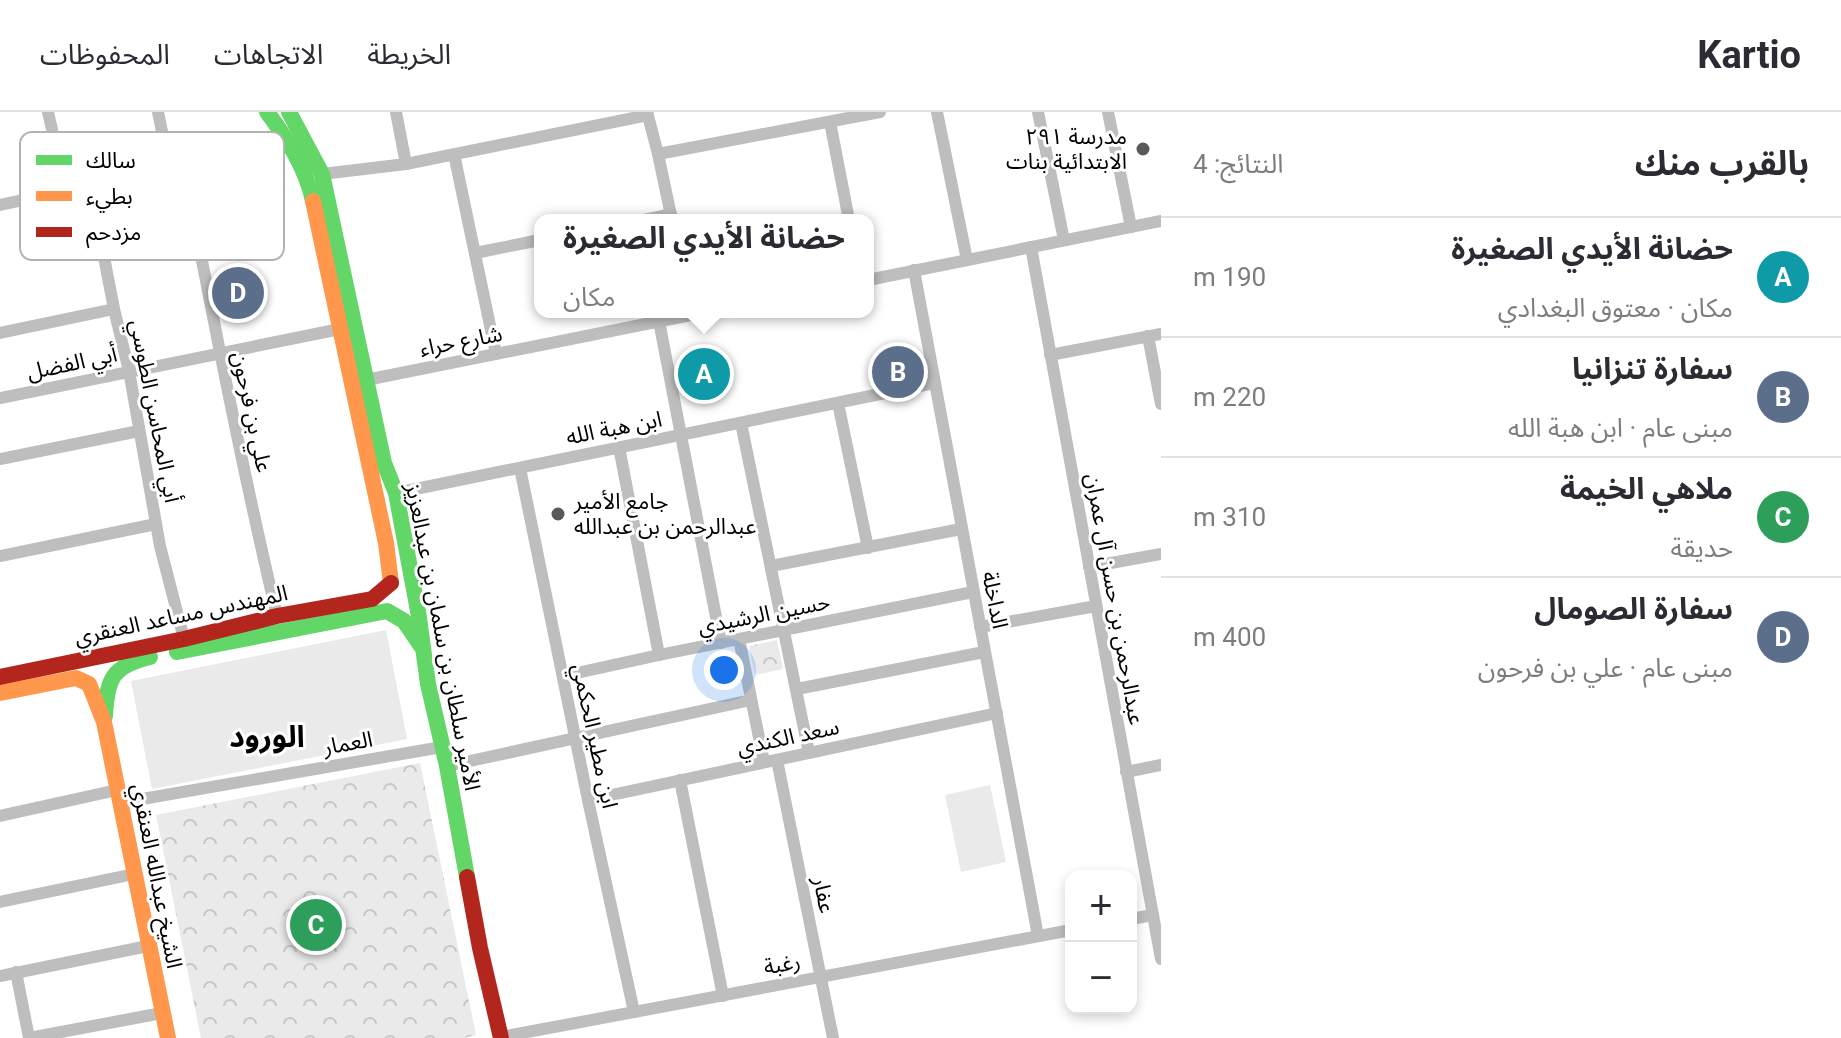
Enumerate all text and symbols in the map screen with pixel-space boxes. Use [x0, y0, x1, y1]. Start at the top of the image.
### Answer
text: Kartio [1697, 33, 1801, 77]
text: المحفوظات [40, 38, 170, 71]
text: الاتجاهات [214, 38, 323, 71]
text: الخريطة [367, 38, 451, 71]
place label: مدرسة ٢٩١ الابتدائية بنات [1006, 124, 1127, 174]
legend [20, 132, 284, 260]
marker: مدرسة ٢٩١ الابتدائية بنات [1134, 140, 1152, 158]
text: بالقرب منك [1635, 143, 1809, 183]
text: سالك [86, 148, 136, 173]
text: النتائج: 4 [1193, 149, 1283, 179]
text: بطيء [86, 184, 133, 213]
popup [534, 214, 874, 318]
text: مزدحم [86, 220, 141, 249]
text: حضانة الأيدي الصغيرة [563, 220, 845, 255]
text: حضانة الأيدي الصغيرة [1451, 231, 1733, 266]
text: 190 m [1193, 262, 1266, 292]
text: A [1774, 262, 1792, 292]
pin: D [212, 263, 264, 323]
text: مكان [563, 282, 615, 312]
text: مكان · معتوق البغدادي [1498, 293, 1733, 323]
street label: أبي المحاسن الطوسي [121, 317, 186, 505]
street label: شارع حراء [418, 321, 505, 365]
street label: أبي الفضل [24, 341, 120, 389]
pin: B [872, 342, 924, 402]
pin: A [678, 344, 730, 404]
street label: علي بن فرحون [223, 349, 277, 476]
text: سفارة تنزانيا [1572, 351, 1733, 386]
text: 220 m [1193, 382, 1266, 412]
text: B [1775, 382, 1791, 412]
street label: ابن هبة الله [564, 406, 664, 450]
text: مبنى عام · ابن هبة الله [1508, 413, 1733, 443]
street label: عبدالرحمن بن حسن آل عمران [1081, 471, 1149, 727]
text: ملاهي الخيمة [1560, 471, 1733, 506]
street label: الأمير سلطان بن سلمان بن عبدالعزيز [401, 480, 485, 793]
place label: جامع الأمير عبدالرحمن بن عبدالله [573, 489, 756, 539]
text: 310 m [1193, 502, 1266, 532]
text: C [1775, 502, 1792, 532]
marker: جامع الأمير عبدالرحمن بن عبدالله [549, 505, 567, 523]
text: حديقة [1671, 533, 1733, 563]
street label: الداخلة [977, 569, 1013, 631]
street label: المهندس مساعد العنقري [72, 580, 291, 654]
street label: حسين الرشيدي [696, 589, 833, 643]
text: سفارة الصومال [1534, 591, 1733, 626]
text: 400 m [1193, 622, 1266, 652]
text: D [1775, 622, 1791, 652]
your location [704, 650, 744, 690]
text: مبنى عام · علي بن فرحون [1478, 653, 1733, 683]
street label: ابن مطير الحكمي [563, 661, 623, 811]
street label: سعد الكندي [735, 714, 842, 764]
district label: الورود [229, 719, 305, 754]
street label: العمار [320, 726, 375, 761]
street label: الشيخ عبدالله العنقري [123, 781, 187, 971]
map controls [1065, 870, 1137, 1014]
button: + [1065, 870, 1137, 942]
street label: عفار [807, 874, 840, 915]
pin: C [290, 895, 342, 955]
button: − [1065, 942, 1137, 1014]
street label: رغبة [762, 948, 803, 981]

